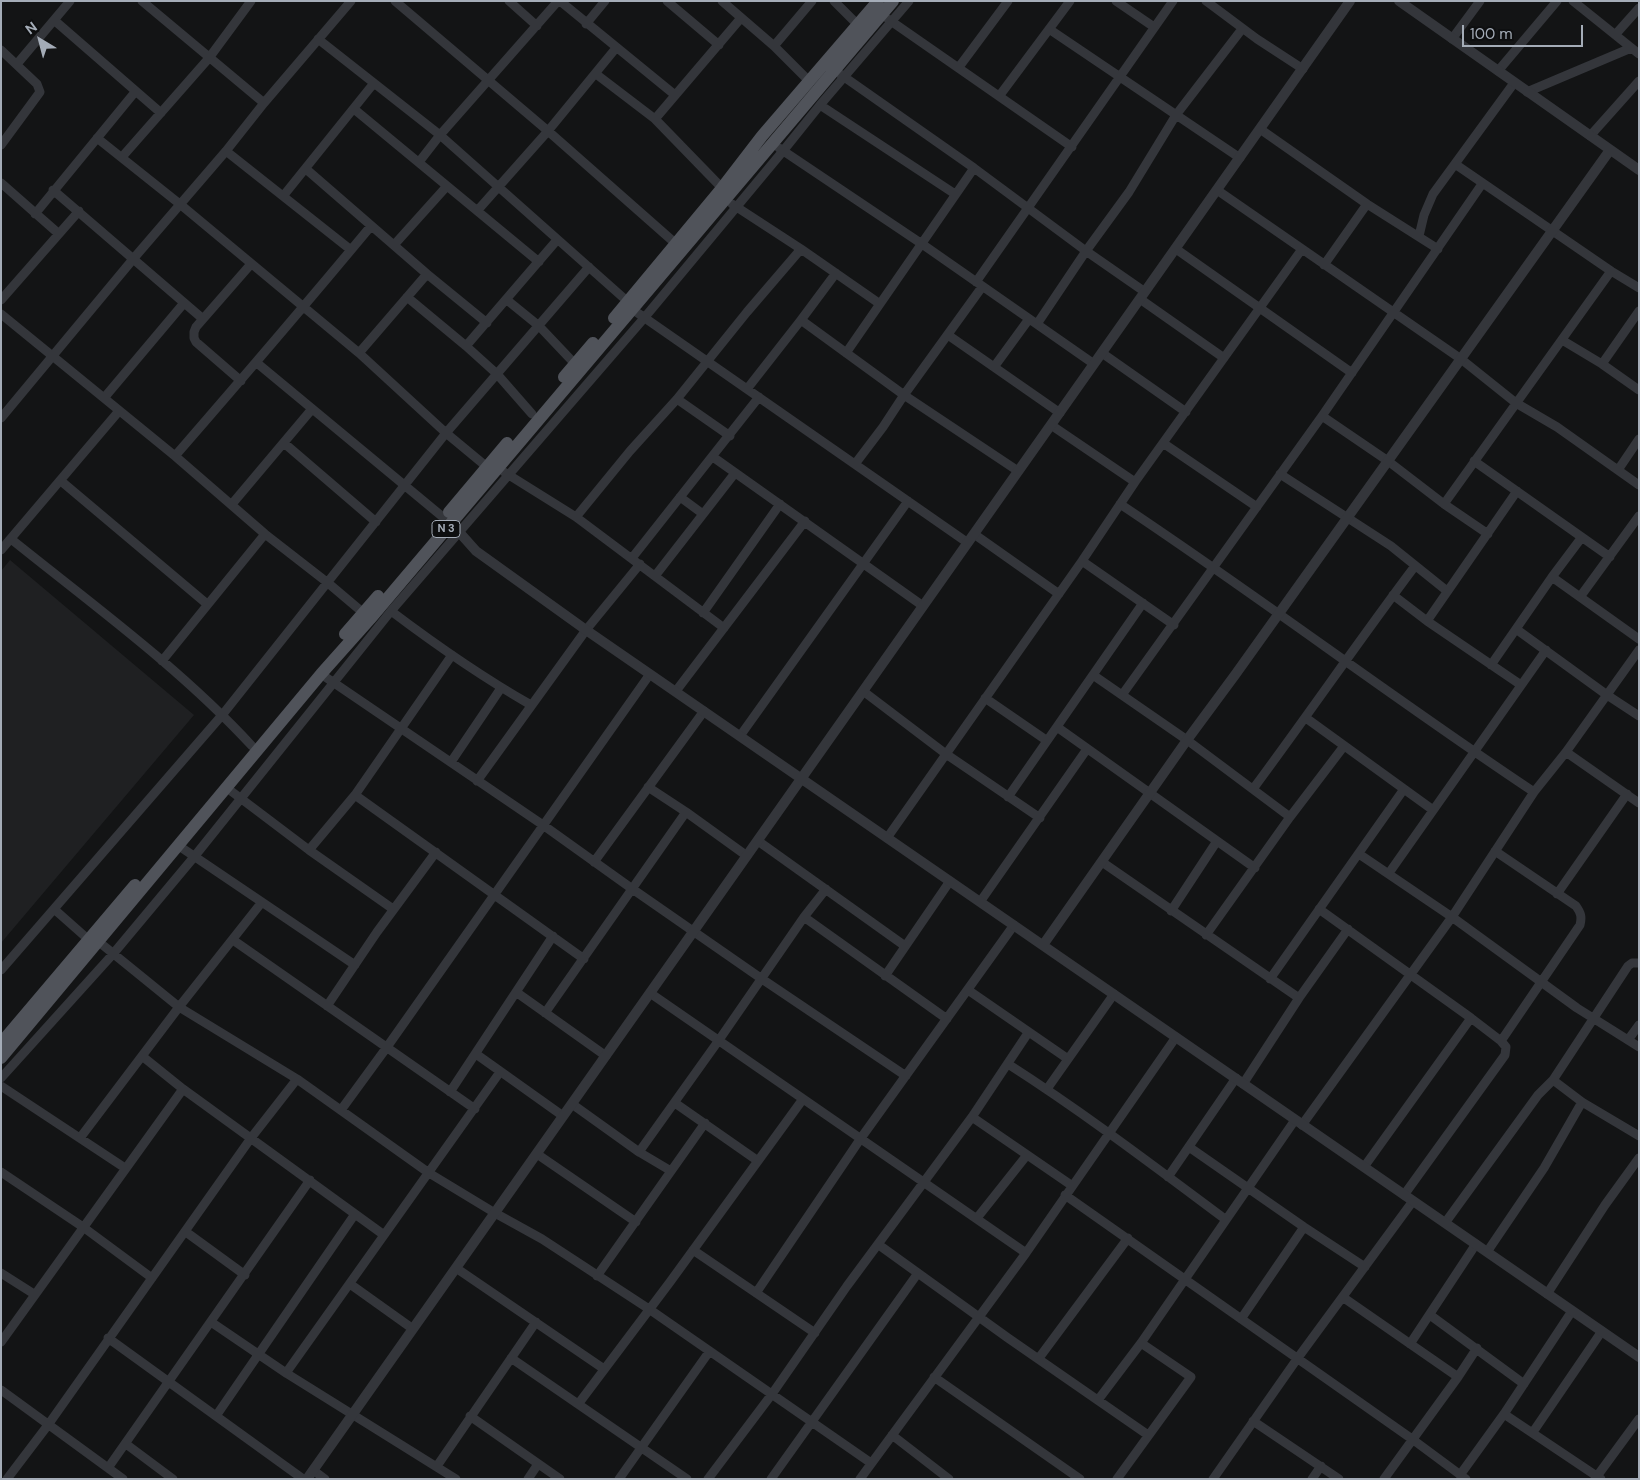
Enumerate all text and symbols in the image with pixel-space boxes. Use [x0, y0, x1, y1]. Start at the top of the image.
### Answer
north arrow [15, 15, 65, 65]
scale bar [1465, 15, 1586, 47]
text: N [21, 18, 40, 38]
text: 100 m [1470, 24, 1513, 44]
road number: N 3 [432, 520, 460, 538]

